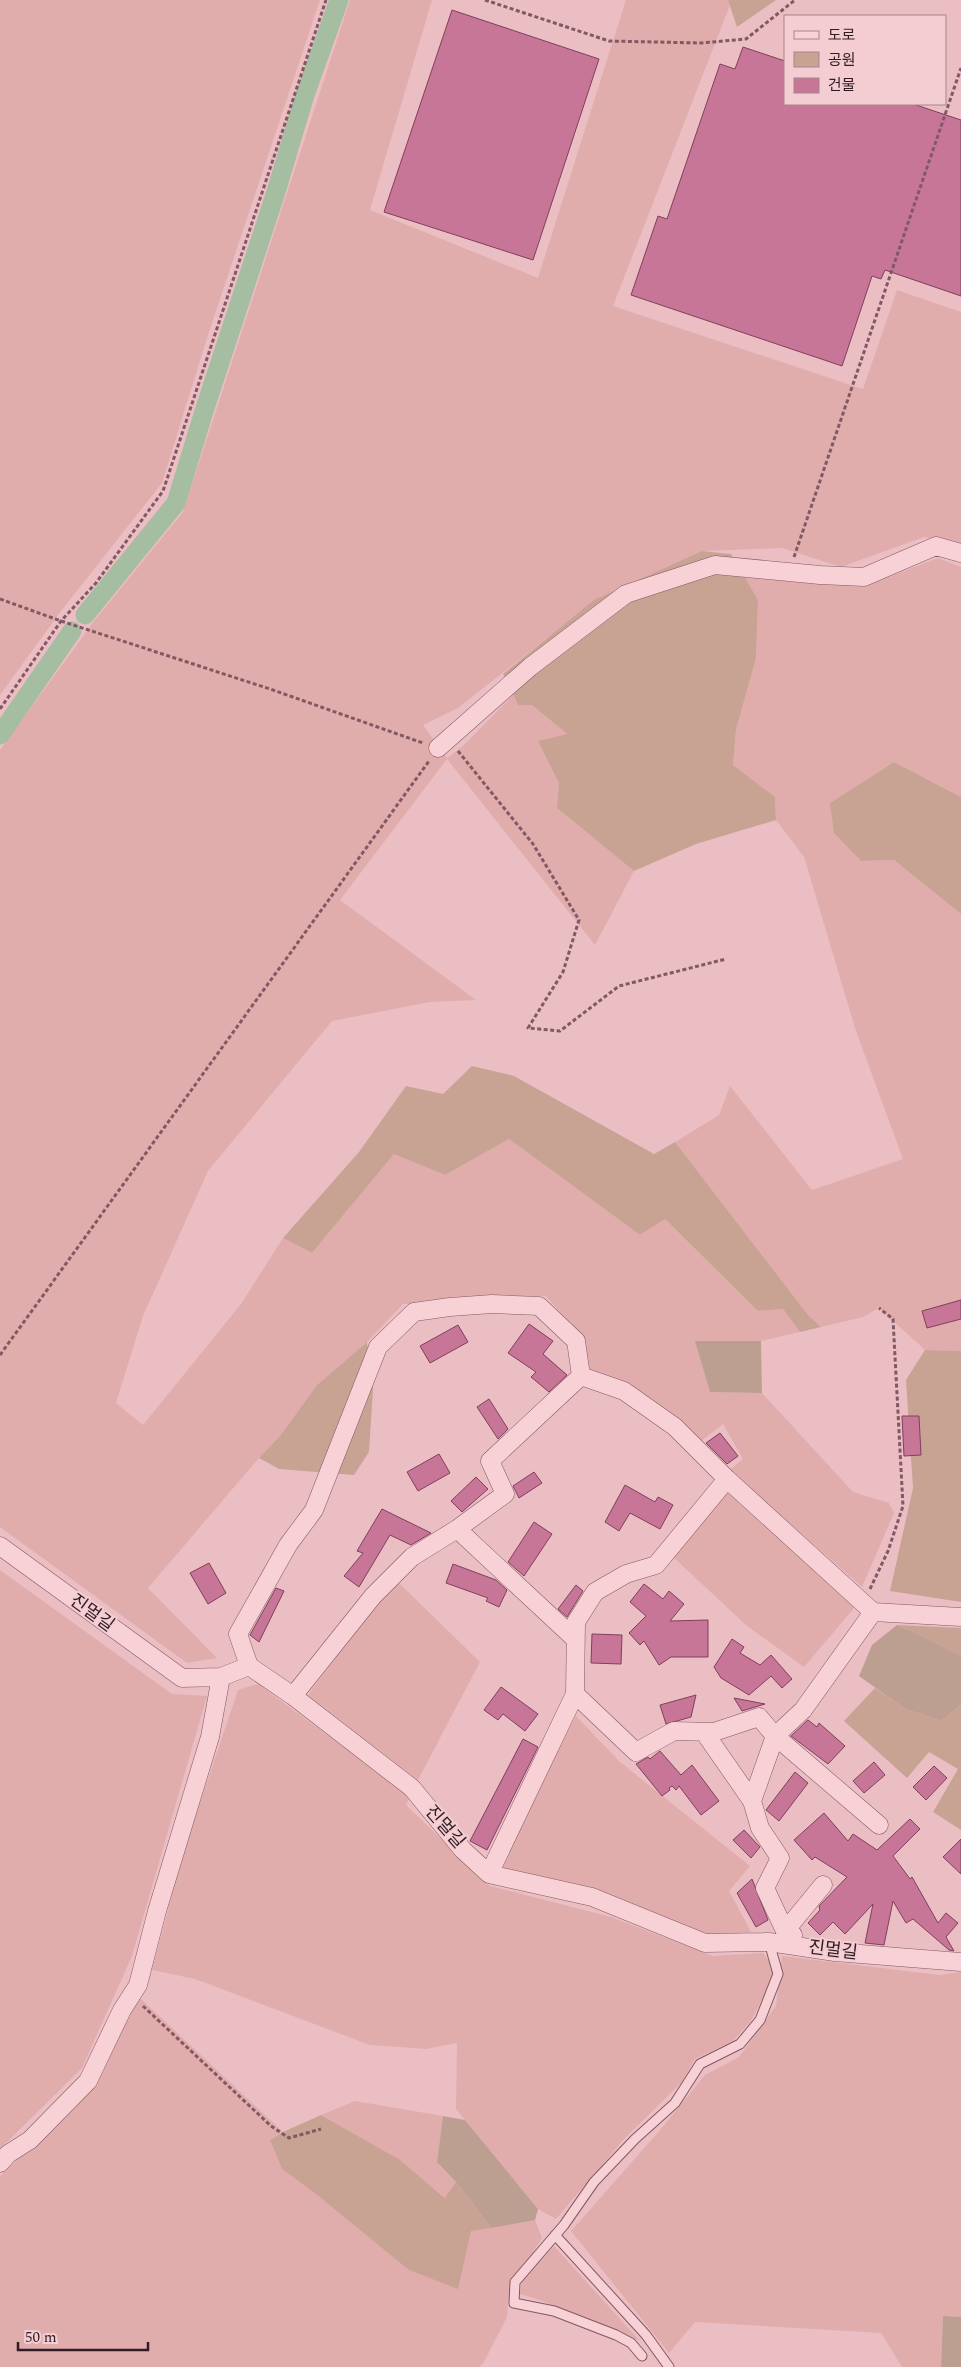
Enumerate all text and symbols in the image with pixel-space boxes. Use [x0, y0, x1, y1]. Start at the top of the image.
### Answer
legend [784, 15, 946, 105]
text: 도로 [828, 24, 856, 47]
text: 공원 [828, 49, 856, 72]
text: 건물 [828, 74, 856, 97]
street label: 진멀길 [64, 1587, 120, 1639]
street label: 진멀길 [419, 1799, 471, 1855]
street label: 진멀길 [807, 1934, 859, 1966]
scale bar [18, 2320, 148, 2352]
text: 50 m [25, 2326, 57, 2349]

